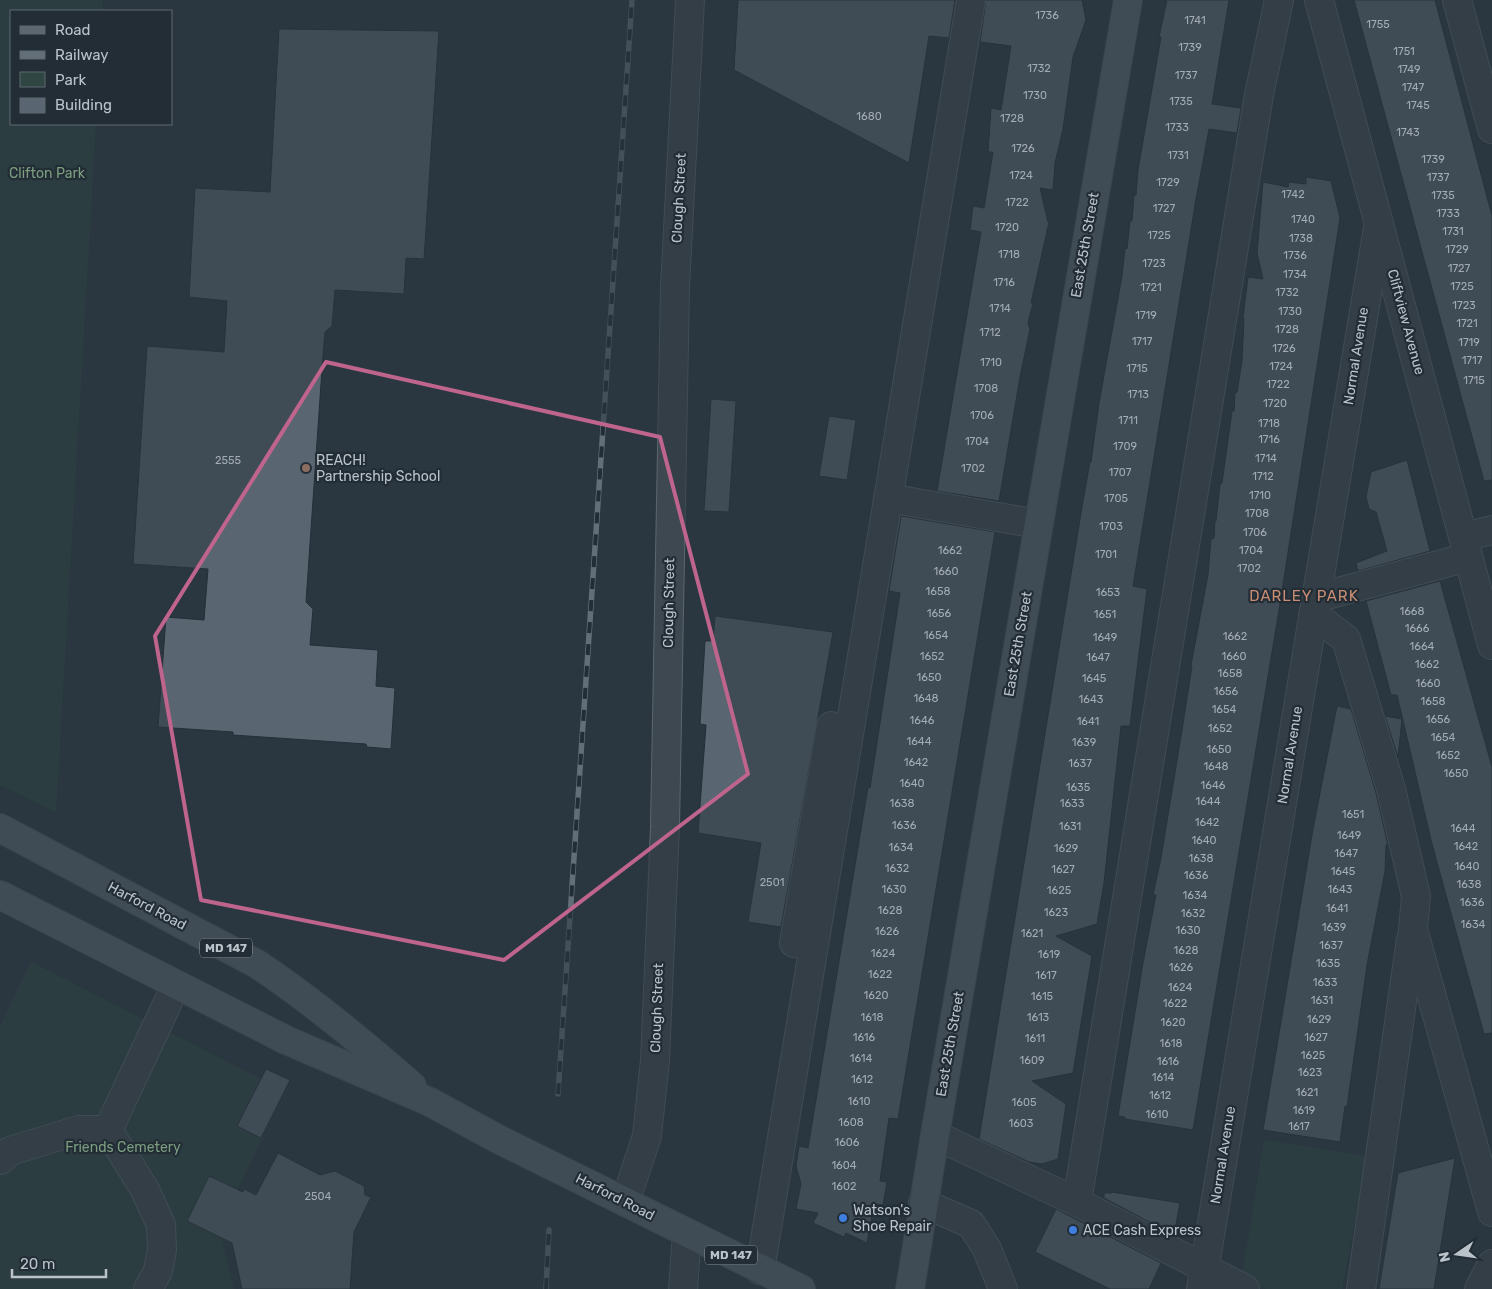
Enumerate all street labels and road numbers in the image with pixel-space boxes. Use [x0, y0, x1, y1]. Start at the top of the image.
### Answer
street label: Clough Street [668, 152, 690, 243]
street label: East 25th Street [1067, 190, 1103, 299]
street label: Cliftview Avenue [1384, 267, 1428, 377]
street label: Normal Avenue [1340, 306, 1372, 406]
street label: Clough Street [660, 557, 678, 648]
street label: East 25th Street [1000, 589, 1036, 698]
street label: Normal Avenue [1274, 705, 1306, 805]
street label: Harford Road [105, 878, 189, 934]
road number: MD 147 [200, 938, 252, 958]
street label: Clough Street [647, 962, 667, 1053]
street label: East 25th Street [932, 989, 968, 1098]
street label: Normal Avenue [1207, 1105, 1239, 1205]
street label: Harford Road [573, 1170, 657, 1224]
road number: MD 147 [705, 1246, 757, 1264]

